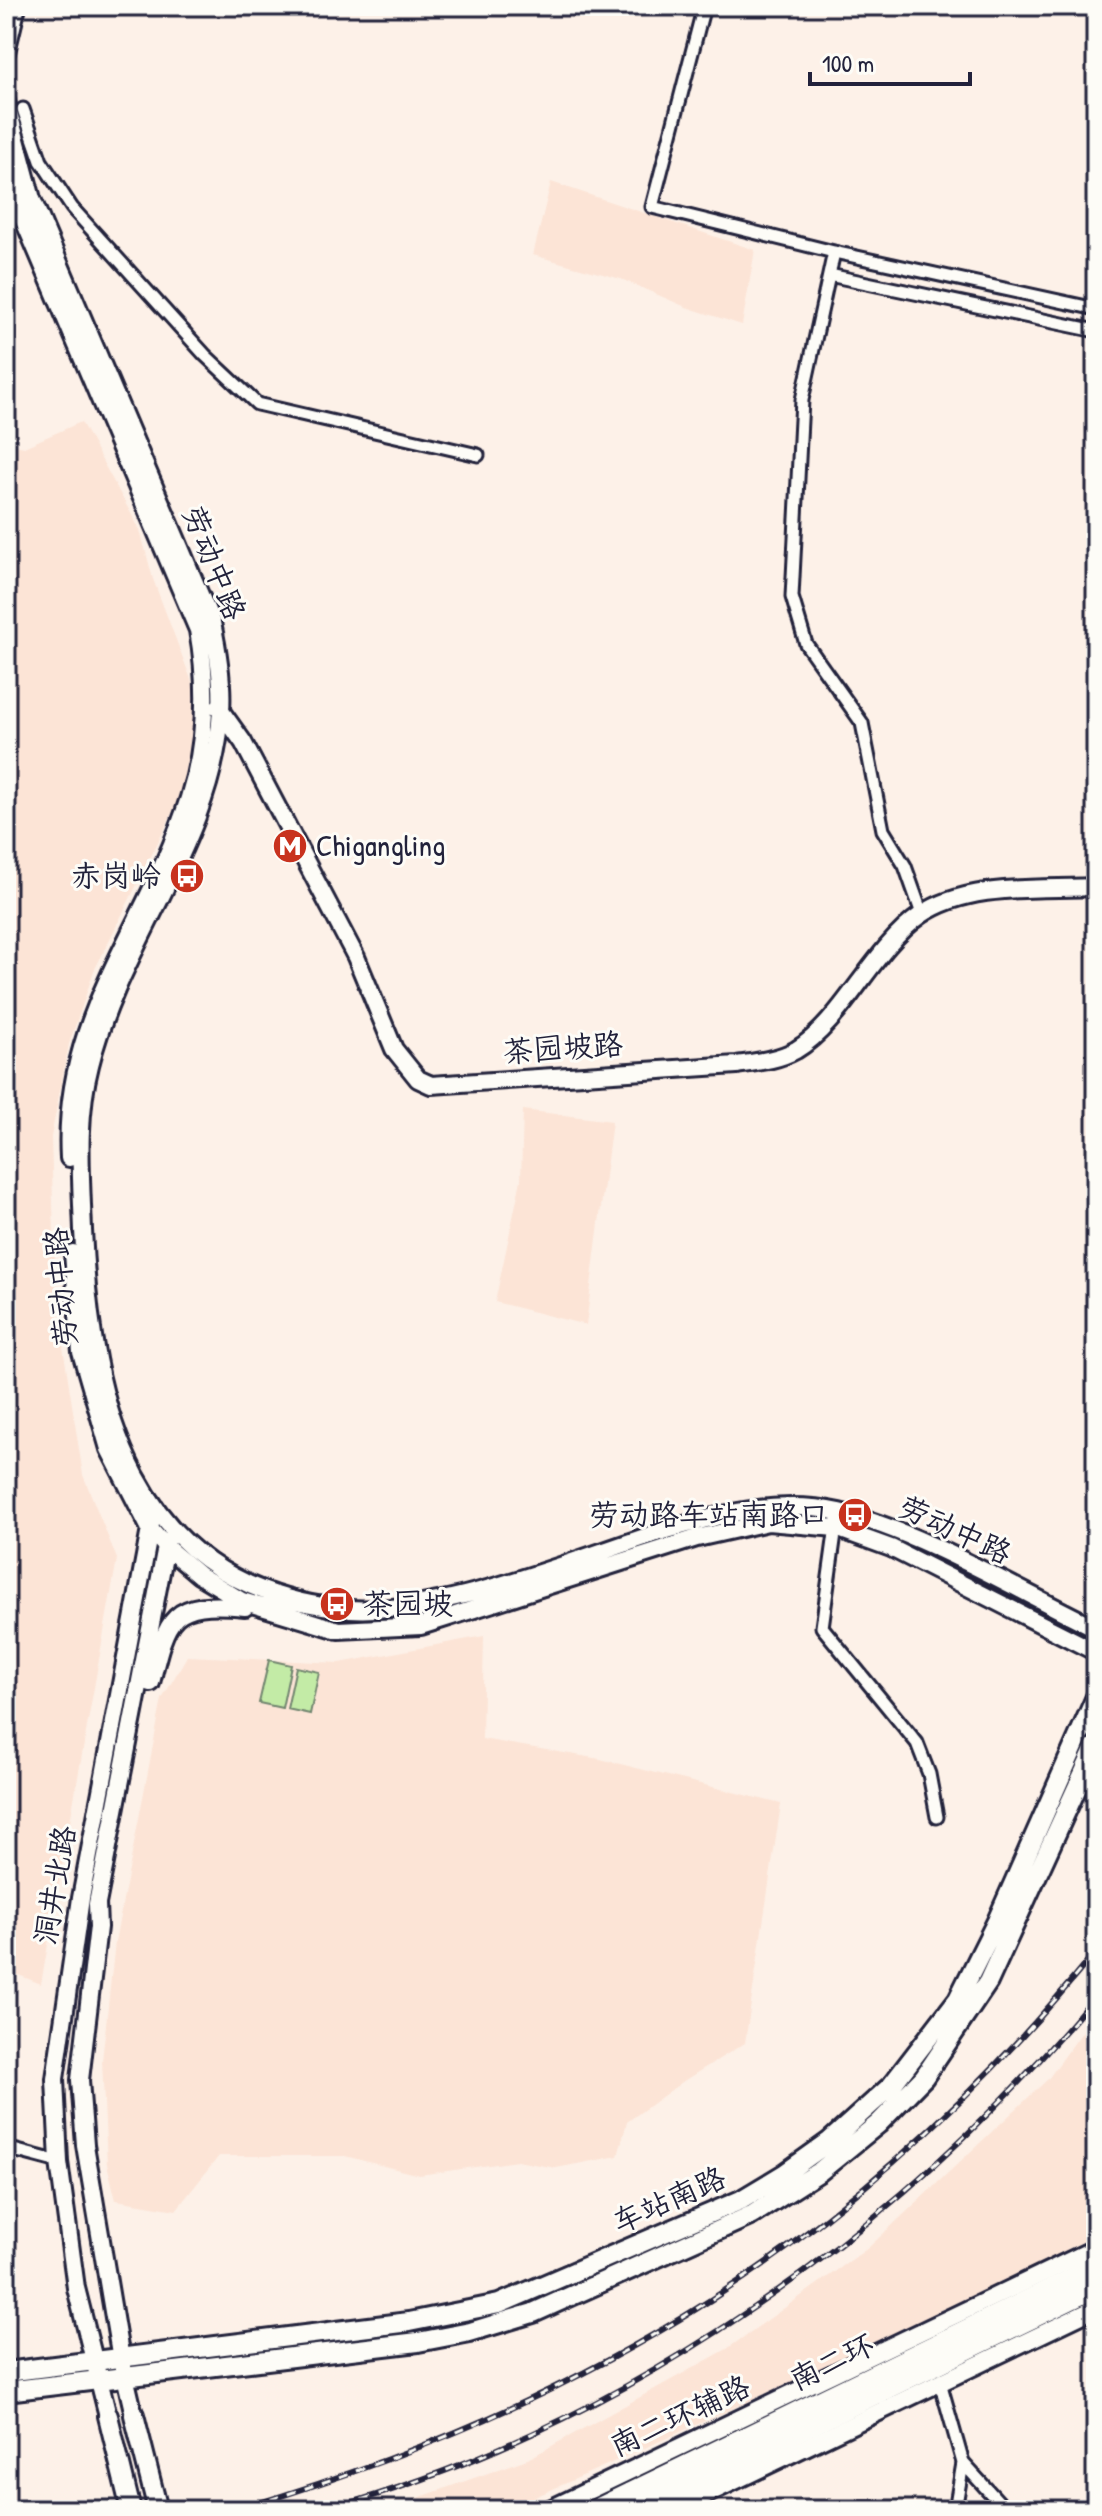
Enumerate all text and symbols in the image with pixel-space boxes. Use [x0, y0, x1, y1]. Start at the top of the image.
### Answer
scale bar [810, 36, 970, 86]
text: 100 m [822, 47, 874, 79]
street label: 劳动中路 [174, 500, 256, 626]
place label: Chigangling [316, 825, 445, 865]
metro station icon: Chigangling [271, 827, 309, 865]
place label: 赤岗岭 [71, 855, 161, 895]
bus stop icon: 赤岗岭 [168, 857, 206, 895]
street label: 茶园坡路 [502, 1023, 624, 1071]
street label: 劳动中路 [35, 1226, 85, 1349]
street label: 劳动中路 [893, 1486, 1018, 1573]
place label: 劳动路车站南路口 [589, 1494, 829, 1534]
bus stop icon: 劳动路车站南路口 [836, 1496, 874, 1534]
place label: 茶园坡 [363, 1583, 453, 1623]
bus stop icon: 茶园坡 [318, 1585, 356, 1623]
street label: 洞井北路 [24, 1822, 84, 1947]
street label: 车站南路 [606, 2156, 732, 2242]
street label: 南二环 [782, 2323, 881, 2399]
street label: 南二环辅路 [603, 2365, 756, 2465]

